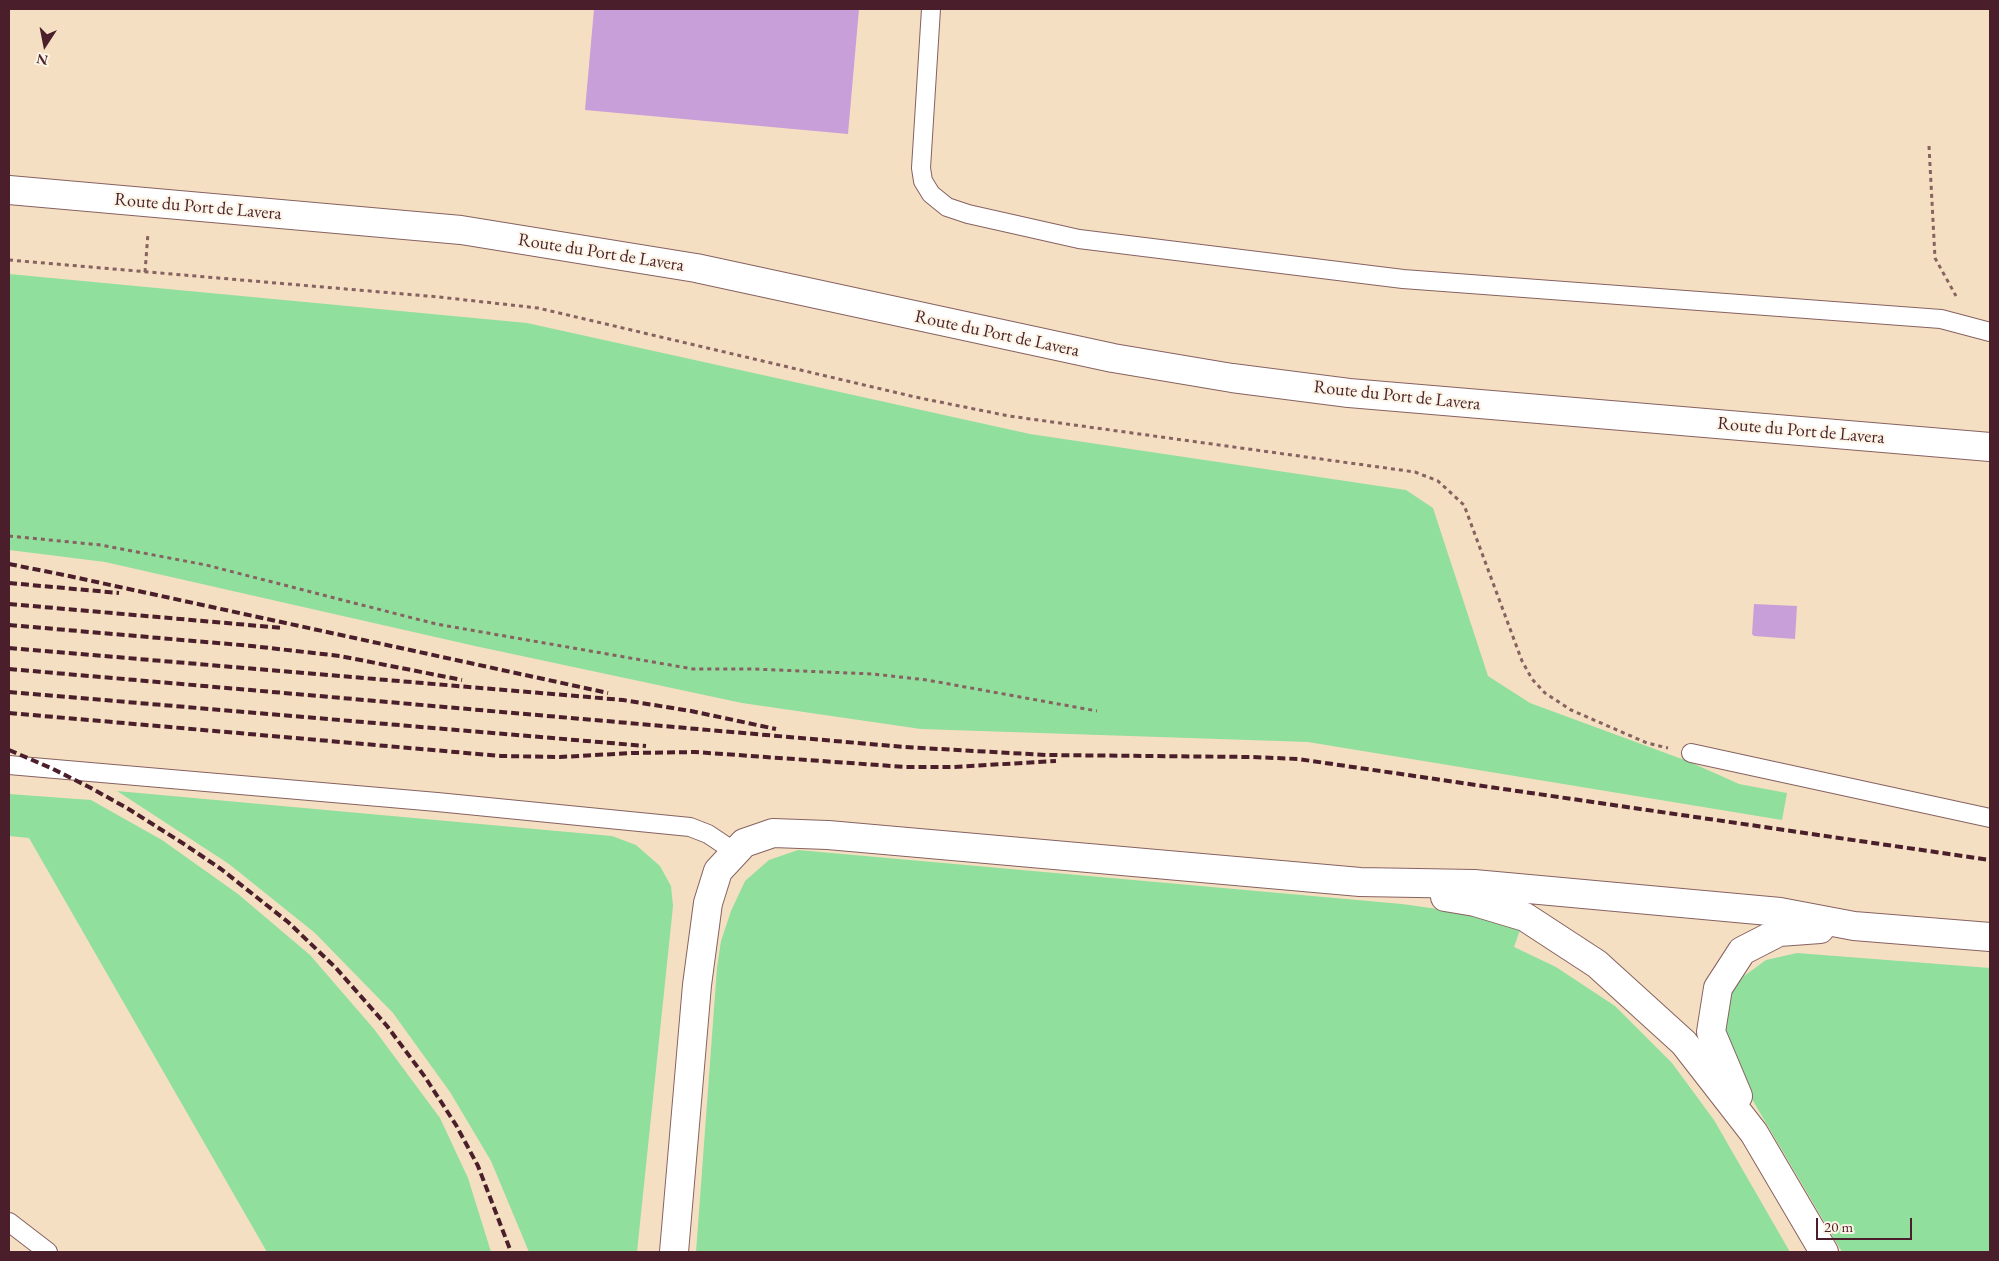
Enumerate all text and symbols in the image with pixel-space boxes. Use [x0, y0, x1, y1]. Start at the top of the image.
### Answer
north arrow [20, 20, 70, 70]
text: N [35, 50, 49, 70]
street label: Route du Port de Lavera [114, 189, 282, 225]
street label: Route du Port de Lavera [517, 229, 685, 277]
street label: Route du Port de Lavera [913, 306, 1081, 362]
street label: Route du Port de Lavera [1313, 376, 1481, 416]
street label: Route du Port de Lavera [1717, 413, 1885, 449]
scale bar [1819, 1208, 1915, 1240]
text: 20 m [1824, 1217, 1853, 1236]

